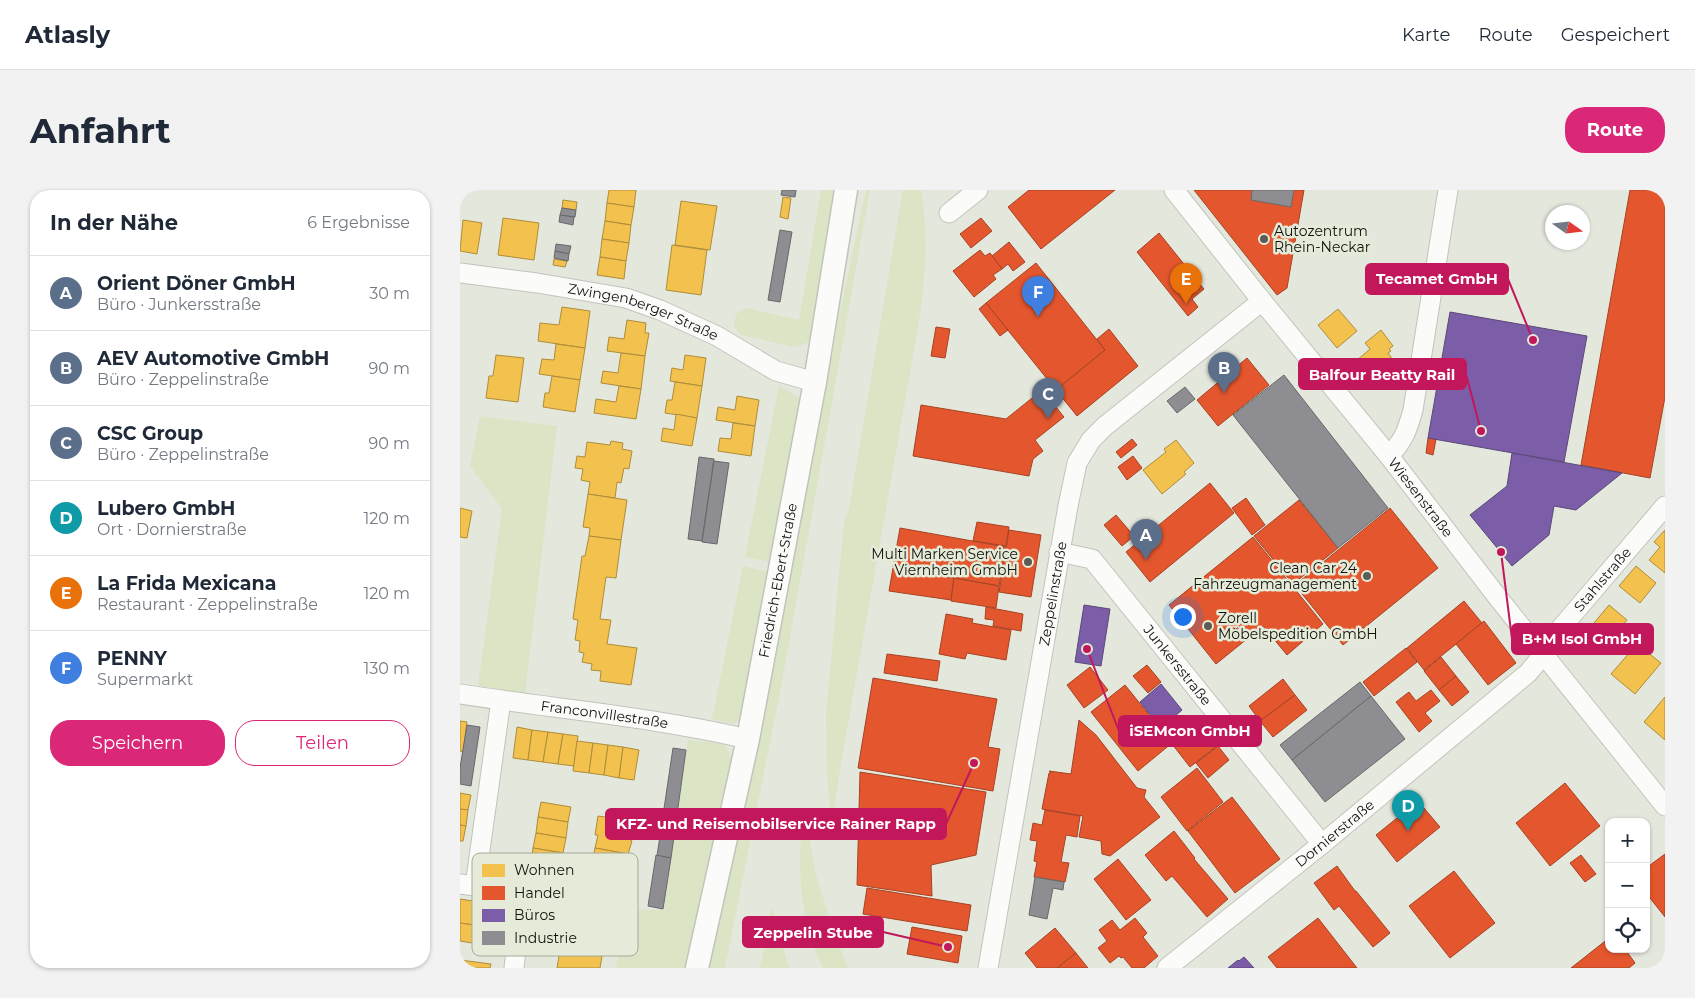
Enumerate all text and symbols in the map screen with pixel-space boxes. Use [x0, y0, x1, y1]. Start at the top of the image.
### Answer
text: Atlasly [25, 20, 110, 49]
text: Karte [1402, 24, 1450, 46]
text: Route [1478, 24, 1533, 46]
text: Gespeichert [1561, 24, 1670, 46]
button: Route [1565, 107, 1665, 153]
text: Anfahrt [30, 109, 171, 152]
north arrow [1545, 205, 1590, 250]
text: In der Nähe [50, 210, 178, 235]
text: 6 Ergebnisse [307, 213, 410, 232]
place label: Autozentrum Rhein-Neckar [1274, 222, 1371, 256]
marker: Autozentrum Rhein-Neckar [1258, 233, 1270, 245]
pin: E [1170, 263, 1202, 304]
callout: Tecamet GmbH [1366, 264, 1508, 294]
text: Tecamet GmbH [1376, 269, 1498, 288]
text: Orient Döner GmbH [97, 272, 296, 295]
pin: F [1022, 276, 1054, 317]
street label: Zwingenberger Straße [566, 279, 721, 344]
text: A [60, 284, 72, 303]
text: 30 m [369, 284, 410, 303]
text: Büro · Junkersstraße [97, 295, 261, 314]
text: AEV Automotive GmbH [97, 347, 329, 370]
pin: B [1208, 352, 1240, 393]
text: B [60, 359, 72, 378]
text: 90 m [368, 359, 410, 378]
callout: Balfour Beatty Rail [1299, 359, 1466, 389]
text: Balfour Beatty Rail [1309, 365, 1455, 384]
text: Büro · Zeppelinstraße [97, 370, 269, 389]
pin: C [1032, 378, 1064, 419]
text: CSC Group [97, 422, 203, 445]
text: C [60, 434, 72, 453]
text: 90 m [368, 434, 410, 453]
text: Büro · Zeppelinstraße [97, 445, 269, 464]
street label: Wiesenstraße [1384, 454, 1457, 541]
text: Lubero GmbH [97, 497, 235, 520]
street label: Friedrich-Ebert-Straße [754, 501, 801, 659]
text: D [59, 509, 73, 528]
text: 120 m [363, 509, 410, 528]
pin: A [1130, 519, 1162, 560]
text: Ort · Dornierstraße [97, 520, 247, 539]
street label: Zeppelinstraße [1035, 540, 1071, 647]
street label: Stahlstraße [1570, 543, 1635, 615]
place label: Multi Marken Service Viernheim GmbH [871, 545, 1018, 579]
marker: Multi Marken Service Viernheim GmbH [1022, 556, 1034, 568]
place label: Clean Car 24 Fahrzeugmanagement [1193, 559, 1358, 593]
marker: Clean Car 24 Fahrzeugmanagement [1361, 570, 1373, 582]
text: La Frida Mexicana [97, 572, 276, 595]
text: E [61, 584, 71, 603]
text: 120 m [363, 584, 410, 603]
text: Restaurant · Zeppelinstraße [97, 595, 318, 614]
your location [1170, 604, 1196, 630]
place label: Zorell Möbelspedition GmbH [1218, 609, 1378, 643]
street label: Junkersstraße [1139, 620, 1216, 709]
marker: Zorell Möbelspedition GmbH [1202, 620, 1214, 632]
callout: B+M Isol GmbH [1512, 624, 1653, 654]
text: B+M Isol GmbH [1522, 629, 1642, 648]
text: PENNY [97, 647, 167, 670]
text: F [61, 659, 71, 678]
text: 130 m [363, 659, 410, 678]
text: Supermarkt [97, 670, 193, 689]
street label: Franconvillestraße [540, 697, 670, 732]
callout: iSEMcon GmbH [1119, 716, 1261, 746]
button: Speichern [50, 720, 225, 766]
button: Teilen [235, 720, 410, 766]
text: iSEMcon GmbH [1129, 721, 1251, 740]
pin: D [1392, 790, 1424, 831]
street label: Dornierstraße [1291, 796, 1378, 871]
callout: KFZ- und Reisemobilservice Rainer Rapp [606, 809, 946, 839]
text: KFZ- und Reisemobilservice Rainer Rapp [616, 814, 936, 833]
map controls [1605, 818, 1650, 953]
button: + [1605, 818, 1650, 863]
legend [472, 853, 638, 956]
text: Wohnen [514, 861, 574, 879]
button: − [1605, 863, 1650, 908]
text: Handel [514, 884, 565, 902]
text: Büros [514, 906, 555, 924]
button: locate [1605, 908, 1650, 953]
callout: Zeppelin Stube [743, 917, 883, 947]
text: Zeppelin Stube [753, 923, 873, 942]
text: Industrie [514, 929, 577, 947]

